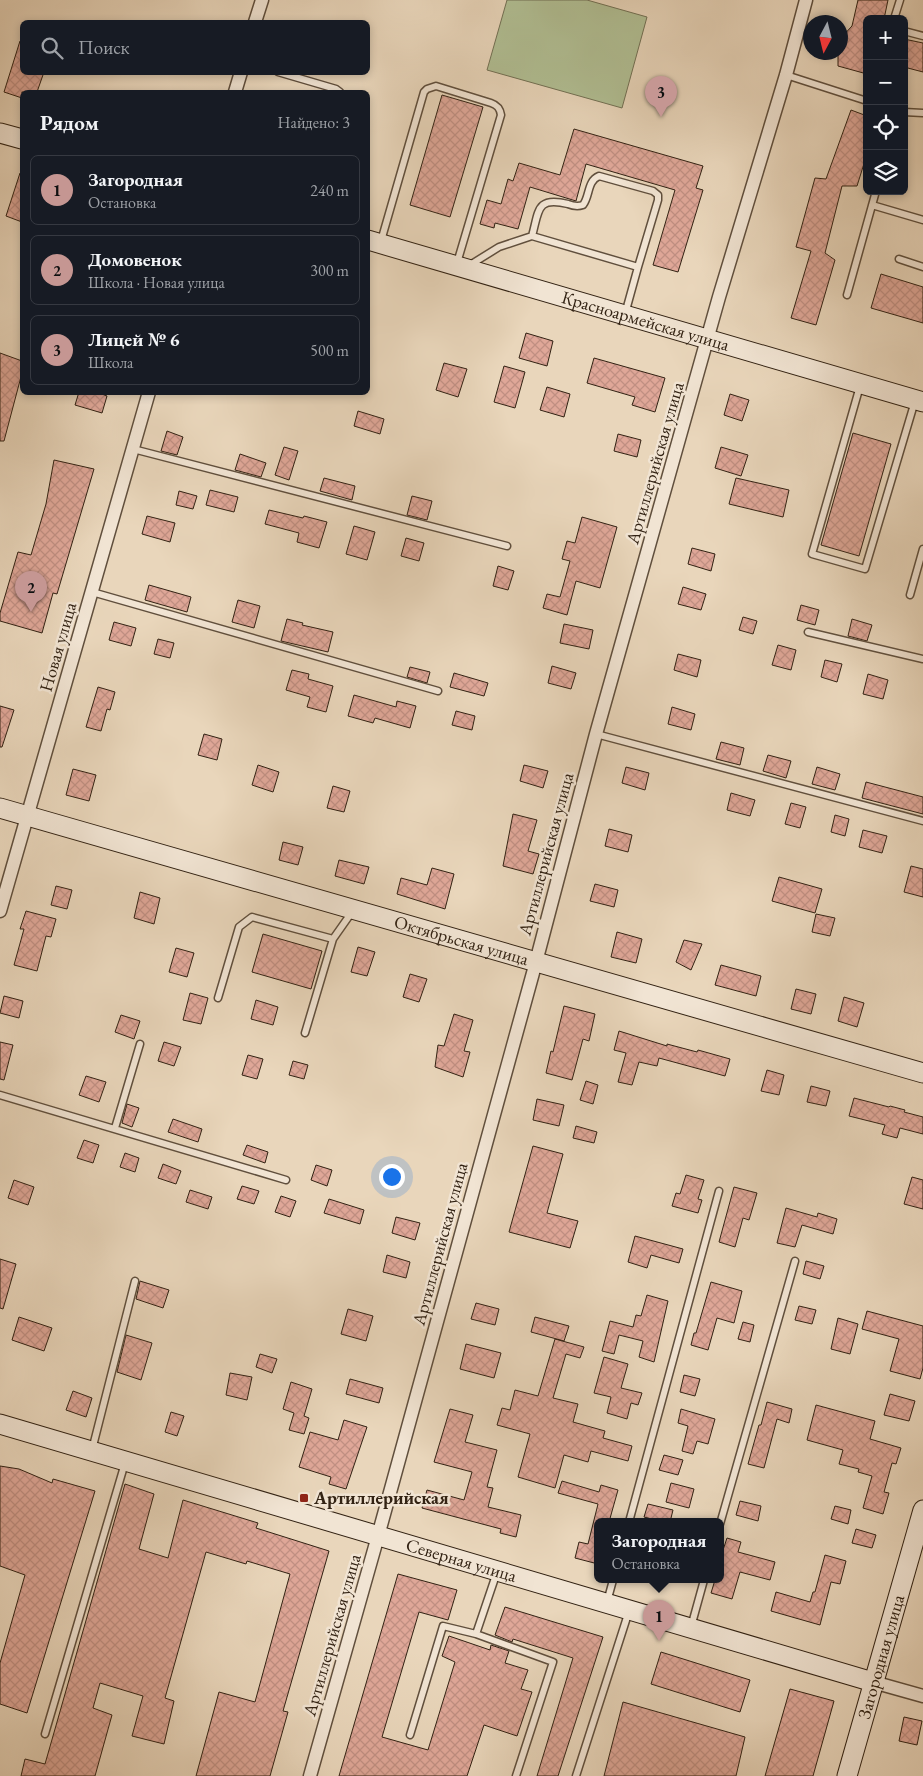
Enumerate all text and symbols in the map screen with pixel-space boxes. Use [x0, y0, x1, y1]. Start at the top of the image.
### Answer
north arrow [803, 15, 848, 60]
map controls [863, 15, 908, 195]
button: + [863, 15, 908, 60]
search box [20, 20, 370, 75]
icon: search [38, 34, 66, 62]
text: Поиск [78, 35, 130, 60]
button: − [863, 60, 908, 105]
pin: 3 [645, 76, 677, 117]
button: locate [863, 105, 908, 150]
text: Рядом [40, 109, 99, 136]
text: Найдено: 3 [278, 112, 350, 133]
button: layers [863, 150, 908, 195]
text: Загородная [88, 167, 183, 192]
text: 1 [53, 180, 61, 201]
text: 240 m [310, 180, 349, 201]
text: Остановка [88, 192, 157, 213]
text: Домовенок [88, 247, 182, 272]
text: 2 [53, 260, 61, 281]
text: 300 m [310, 260, 349, 281]
text: Школа · Новая улица [88, 272, 225, 293]
street label: Красноармейская улица [559, 285, 733, 356]
text: Лицей № 6 [88, 327, 180, 352]
text: 3 [53, 340, 61, 361]
text: 500 m [310, 340, 349, 361]
text: Школа [88, 352, 133, 373]
street label: Артиллерийская улица [620, 378, 689, 548]
pin: 2 [15, 571, 47, 612]
street label: Новая улица [34, 599, 81, 694]
street label: Артиллерийская улица [512, 769, 579, 939]
street label: Октябрьская улица [392, 910, 532, 970]
street label: Артиллерийская улица [406, 1159, 473, 1329]
your location [379, 1164, 405, 1190]
place label: Артиллерийская [313, 1486, 449, 1509]
marker: Артиллерийская [298, 1492, 310, 1504]
popup [594, 1518, 724, 1583]
text: Загородная [612, 1528, 707, 1553]
street label: Северная улица [403, 1533, 520, 1587]
street label: Артиллерийская улица [297, 1550, 366, 1720]
text: Остановка [612, 1553, 680, 1574]
street label: Загородная улица [852, 1591, 909, 1721]
pin: 1 [643, 1600, 675, 1641]

